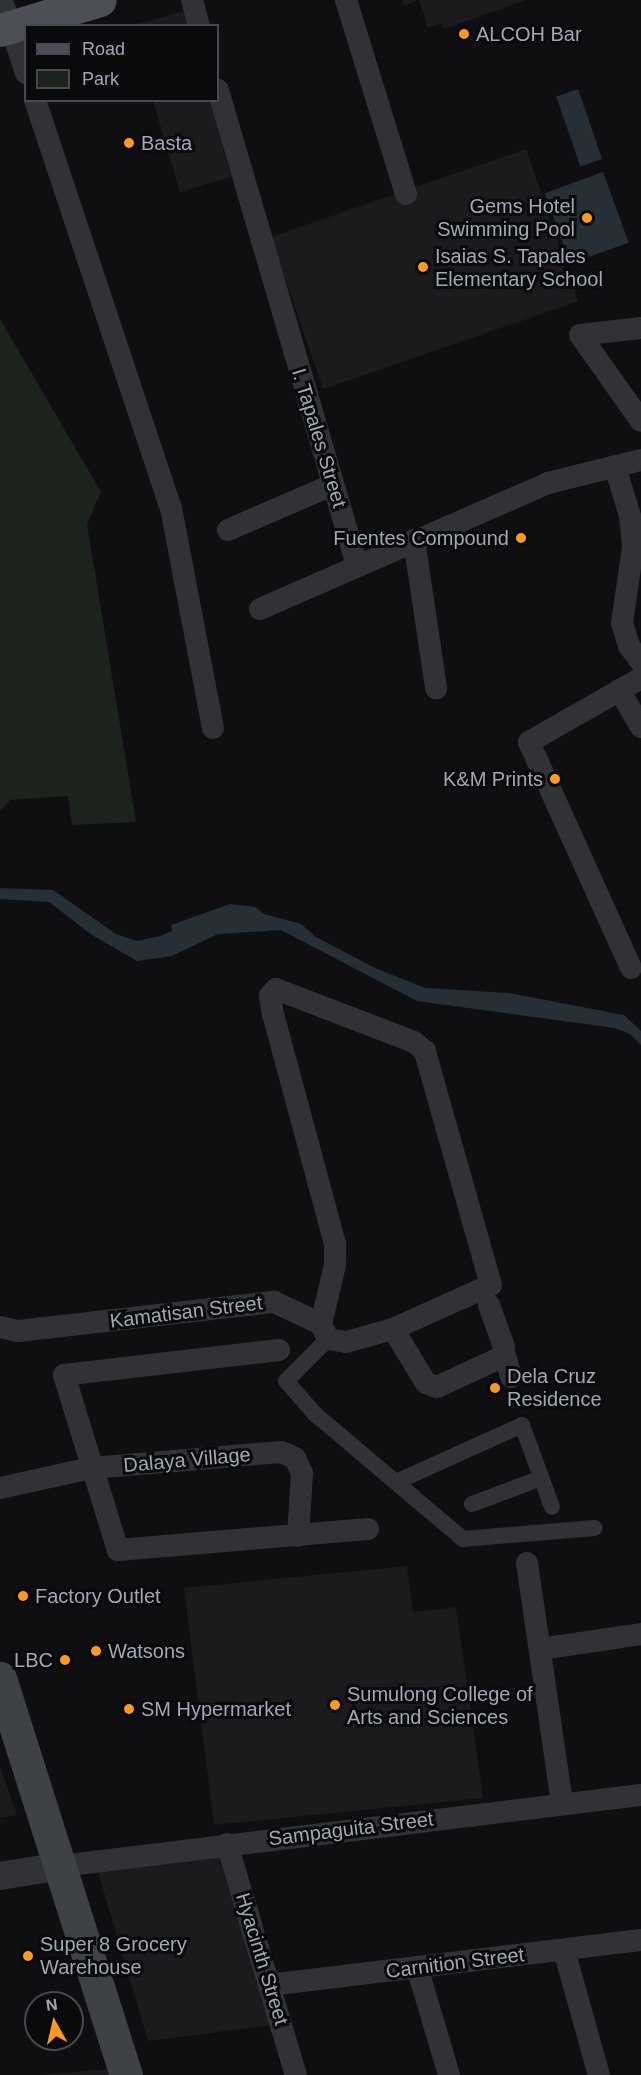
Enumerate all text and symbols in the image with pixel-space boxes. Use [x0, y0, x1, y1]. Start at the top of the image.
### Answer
place label: ALCOH Bar [476, 22, 582, 46]
legend [24, 24, 219, 102]
marker: ALCOH Bar [457, 27, 471, 41]
text: Road [82, 39, 125, 59]
text: Park [82, 69, 119, 89]
place label: Basta [141, 131, 192, 155]
marker: Basta [122, 136, 136, 150]
place label: Gems Hotel Swimming Pool [437, 195, 575, 242]
marker: Gems Hotel Swimming Pool [580, 211, 594, 225]
place label: Isaias S. Tapales Elementary School [435, 244, 603, 291]
marker: Isaias S. Tapales Elementary School [416, 260, 430, 274]
street label: I. Tapales Street [286, 365, 352, 511]
place label: Fuentes Compound [333, 526, 509, 550]
marker: Fuentes Compound [514, 531, 528, 545]
place label: K&M Prints [443, 767, 543, 791]
marker: K&M Prints [548, 772, 562, 786]
street label: Kamatisan Street [108, 1291, 264, 1333]
place label: Dela Cruz Residence [507, 1364, 602, 1411]
marker: Dela Cruz Residence [488, 1381, 502, 1395]
street label: Dalaya Village [122, 1442, 252, 1478]
place label: Factory Outlet [35, 1584, 161, 1608]
marker: Factory Outlet [16, 1589, 30, 1603]
place label: Watsons [108, 1639, 185, 1663]
marker: Watsons [89, 1644, 103, 1658]
place label: LBC [14, 1648, 53, 1672]
marker: LBC [58, 1653, 72, 1667]
place label: Sumulong College of Arts and Sciences [347, 1682, 533, 1729]
place label: SM Hypermarket [141, 1697, 291, 1721]
marker: Sumulong College of Arts and Sciences [328, 1698, 342, 1712]
marker: SM Hypermarket [122, 1702, 136, 1716]
street label: Sampaguita Street [267, 1807, 435, 1851]
street label: Hyacinth Street [231, 1890, 293, 2028]
place label: Super 8 Grocery Warehouse [40, 1932, 187, 1979]
street label: Carnition Street [385, 1943, 525, 1983]
marker: Super 8 Grocery Warehouse [21, 1949, 35, 1963]
north arrow [24, 1991, 84, 2051]
text: N [45, 1995, 59, 2014]

